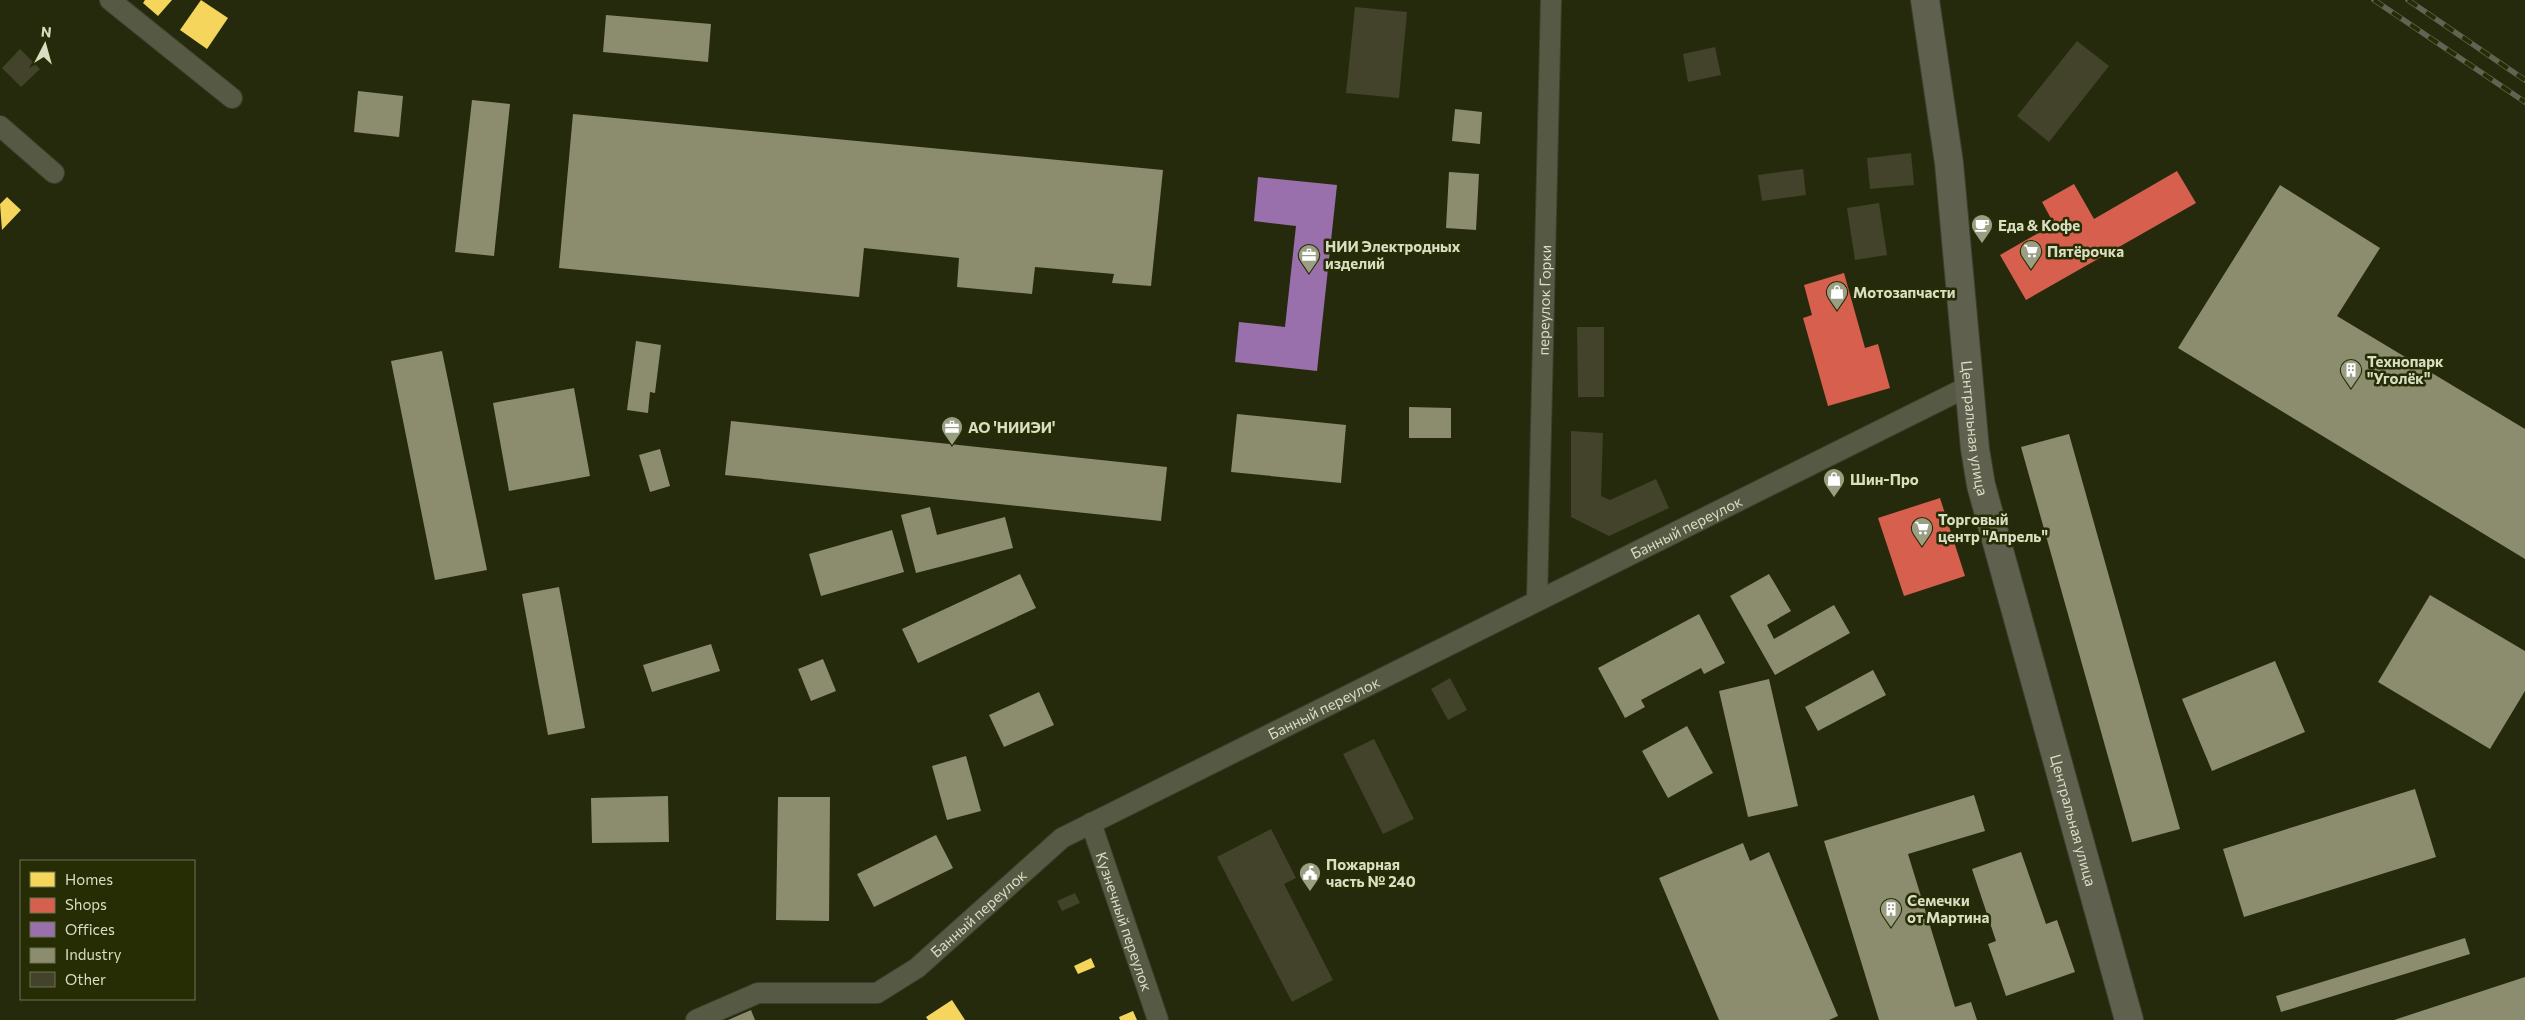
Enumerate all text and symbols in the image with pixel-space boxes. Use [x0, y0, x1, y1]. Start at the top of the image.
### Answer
north arrow [20, 20, 70, 70]
text: N [40, 23, 53, 41]
cafe icon: Еда & Кофе [1970, 213, 1994, 244]
place label: Еда & Кофе [1998, 216, 2080, 234]
place label: НИИ Электродных изделий [1325, 237, 1461, 272]
supermarket icon: Пятёрочка [2019, 239, 2043, 270]
place label: Пятёрочка [2047, 242, 2124, 260]
office icon: НИИ Электродных изделий [1297, 243, 1321, 274]
street label: переулок Горки [1534, 245, 1554, 356]
shop icon: Мотозапчасти [1825, 280, 1849, 311]
place label: Мотозапчасти [1853, 283, 1956, 301]
place label: Технопарк "Уголёк" [2367, 352, 2444, 387]
building icon: Технопарк "Уголёк" [2339, 358, 2363, 389]
street label: Центральная улица [1958, 360, 1993, 498]
office icon: АО 'НИИЭИ' [940, 415, 964, 446]
place label: АО 'НИИЭИ' [968, 418, 1056, 436]
shop icon: Шин-Про [1822, 467, 1846, 498]
place label: Шин-Про [1850, 470, 1919, 488]
street label: Банный переулок [1627, 492, 1745, 562]
place label: Торговый центр "Апрель" [1938, 510, 2048, 545]
supermarket icon: Торговый центр "Апрель" [1910, 516, 1934, 547]
street label: Банный переулок [1265, 672, 1383, 743]
street label: Центральная улица [2047, 752, 2100, 888]
street label: Кузнечный переулок [1092, 850, 1156, 993]
place label: Пожарная часть № 240 [1326, 855, 1416, 890]
legend [20, 860, 195, 1000]
public building icon: Пожарная часть № 240 [1298, 861, 1322, 892]
street label: Банный переулок [927, 866, 1030, 961]
text: Homes [65, 870, 113, 888]
place label: Семечки от Мартина [1907, 891, 1990, 926]
text: Shops [65, 895, 107, 913]
building icon: Семечки от Мартина [1879, 897, 1903, 928]
text: Offices [65, 920, 115, 938]
text: Industry [65, 945, 122, 963]
text: Other [65, 970, 106, 988]

